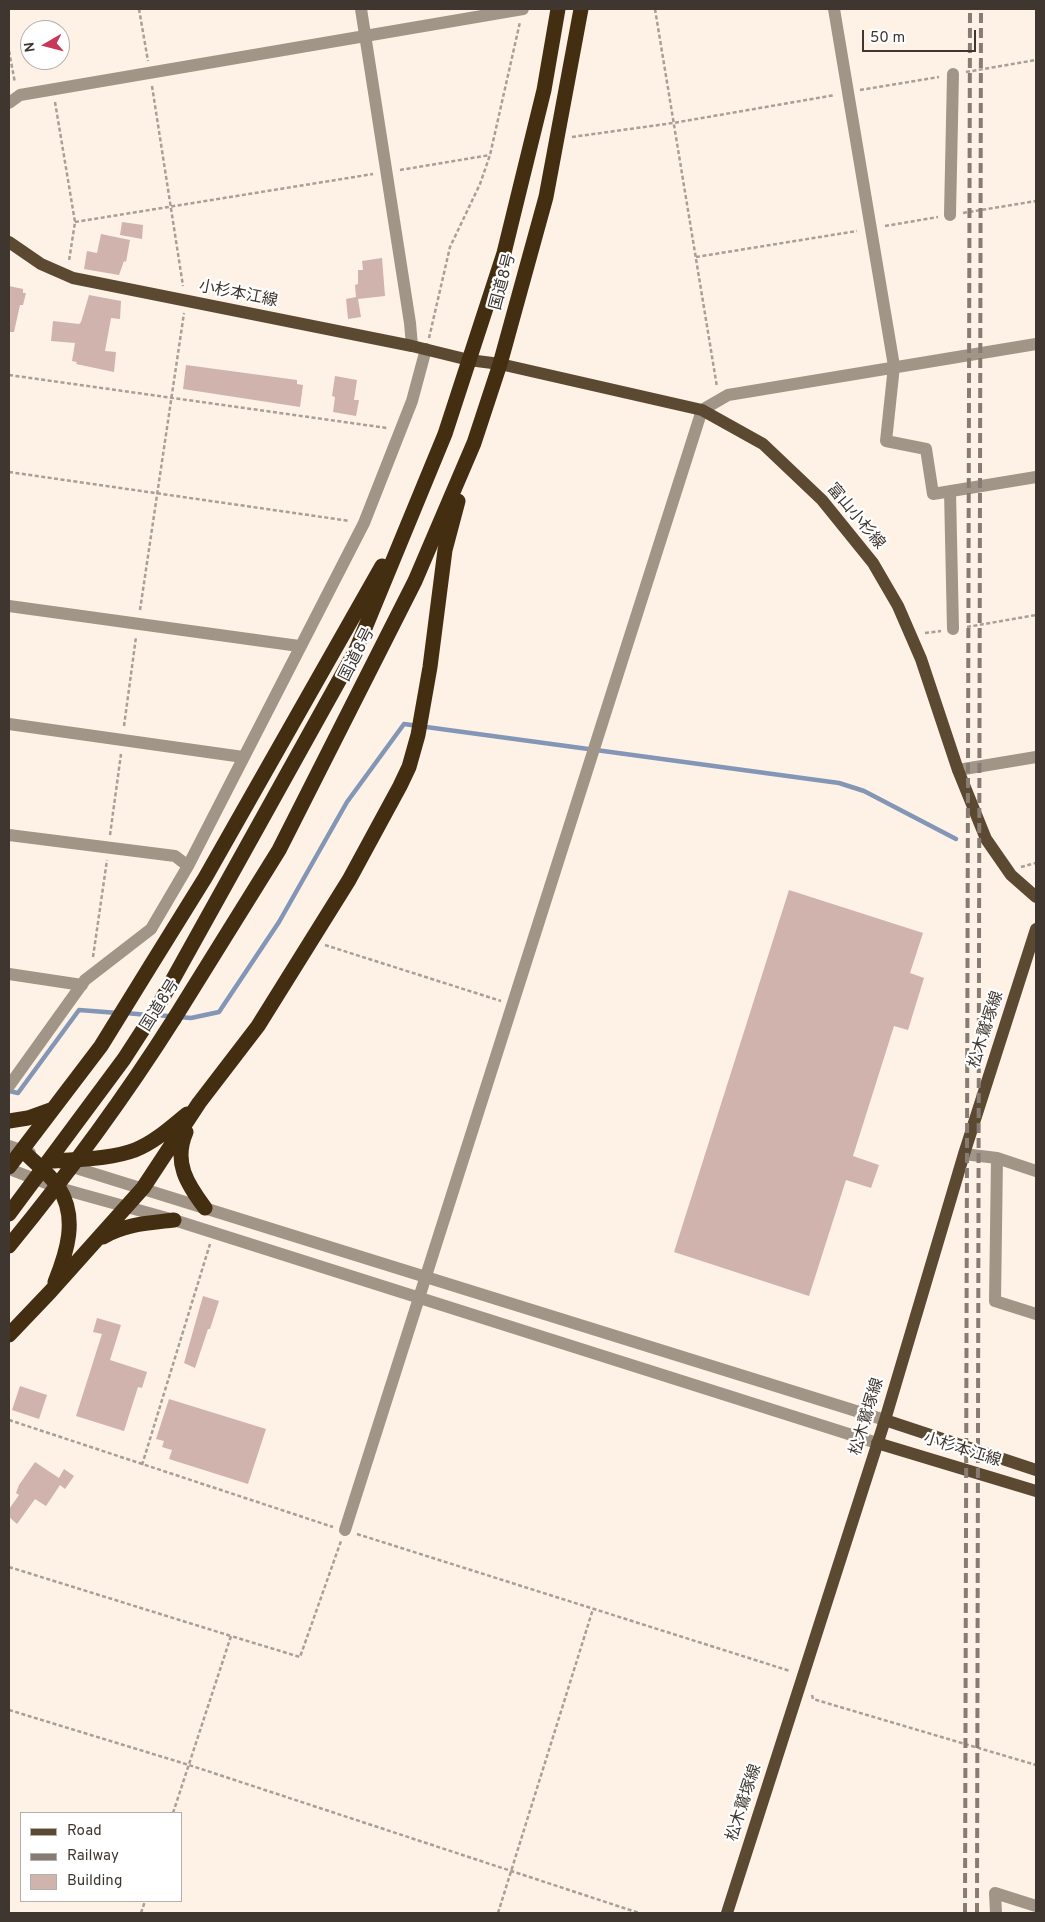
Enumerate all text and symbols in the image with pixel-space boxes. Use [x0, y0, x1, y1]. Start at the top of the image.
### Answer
north arrow [20, 20, 70, 70]
scale bar [865, 20, 979, 52]
text: 50 m [870, 29, 905, 48]
text: N [22, 41, 40, 53]
street label: 国道8号 [487, 252, 521, 312]
street label: 小杉本江線 [197, 278, 279, 312]
street label: 富山小杉線 [822, 480, 888, 554]
street label: 国道8号 [336, 625, 380, 685]
street label: 国道8号 [138, 976, 184, 1036]
street label: 松木鷲塚線 [966, 989, 1008, 1071]
street label: 松木鷲塚線 [847, 1376, 889, 1458]
street label: 小杉本江線 [921, 1430, 1003, 1472]
street label: 松木鷲塚線 [724, 1762, 766, 1844]
legend [20, 1812, 182, 1902]
text: Road [67, 1822, 102, 1841]
text: Railway [67, 1847, 119, 1866]
text: Building [67, 1872, 122, 1891]

